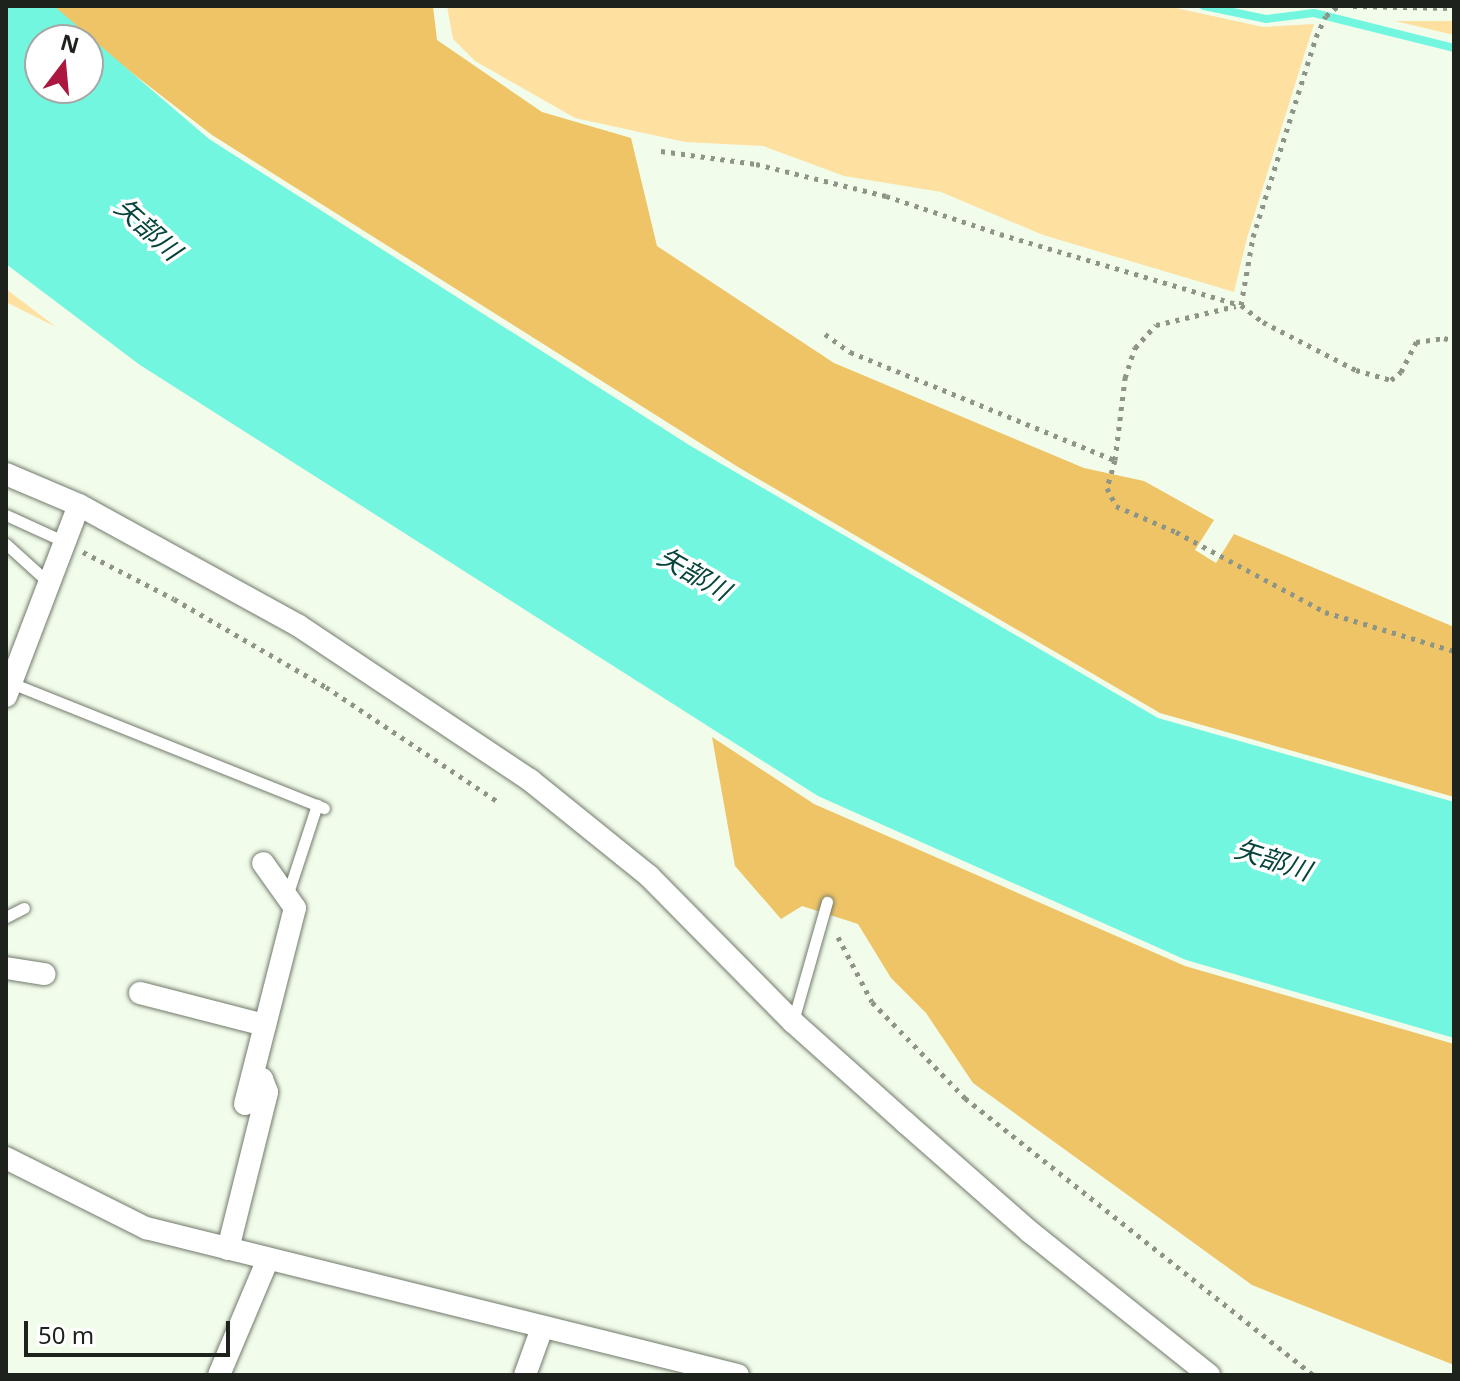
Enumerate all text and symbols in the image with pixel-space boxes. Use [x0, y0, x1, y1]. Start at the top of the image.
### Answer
north arrow [24, 24, 104, 104]
text: N [57, 26, 83, 60]
water label: 矢部川 [109, 191, 187, 267]
water label: 矢部川 [652, 541, 736, 607]
water label: 矢部川 [1231, 833, 1315, 887]
scale bar [28, 1305, 234, 1355]
text: 50 m [38, 1318, 94, 1351]

